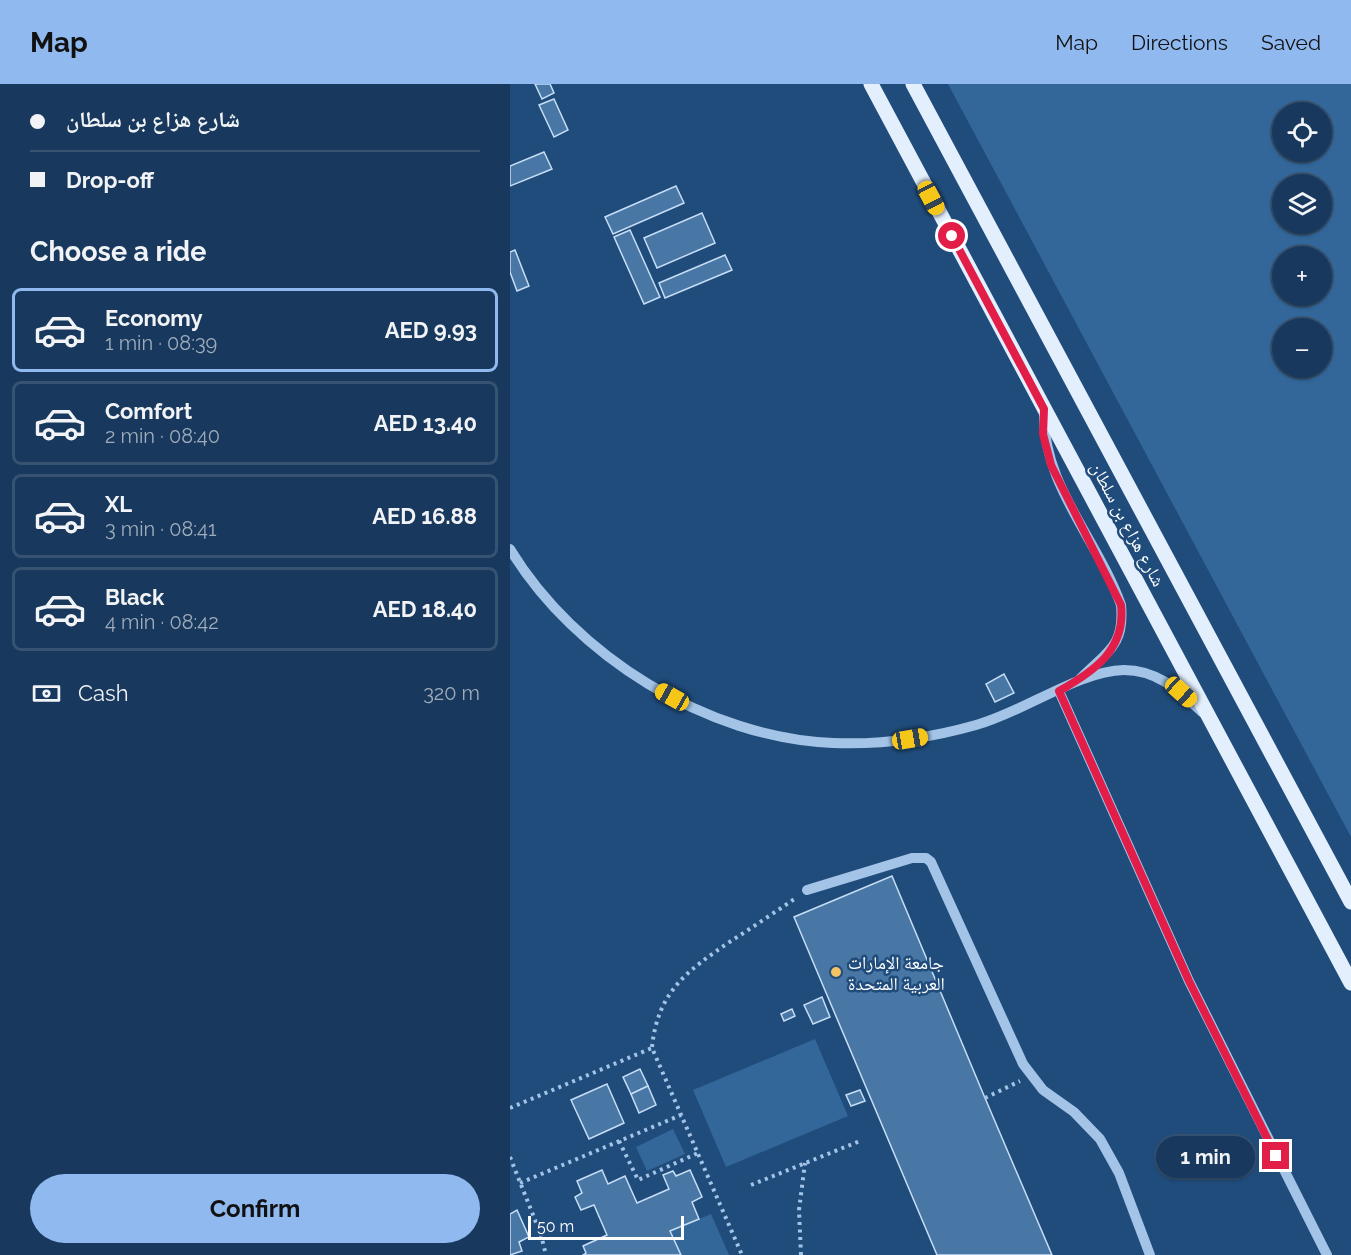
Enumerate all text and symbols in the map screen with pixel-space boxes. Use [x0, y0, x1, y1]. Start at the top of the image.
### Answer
text: Map [30, 26, 88, 59]
text: Map [1055, 30, 1098, 55]
text: Directions [1131, 30, 1228, 55]
text: Saved [1261, 30, 1321, 55]
map controls [1272, 102, 1332, 378]
button: locate [1272, 102, 1332, 162]
text: شارع هزاع بن سلطان [66, 106, 240, 132]
text: Drop-off [66, 167, 154, 193]
button: layers [1272, 174, 1332, 234]
car [915, 178, 947, 218]
route start [938, 222, 965, 249]
text: Choose a ride [30, 236, 206, 267]
button: + [1272, 246, 1332, 306]
icon: car [33, 303, 87, 357]
text: Economy [105, 305, 203, 331]
text: AED 9.93 [385, 317, 477, 343]
button: − [1272, 318, 1332, 378]
text: 1 min · 08:39 [105, 331, 217, 355]
icon: car [33, 396, 87, 450]
text: Comfort [105, 398, 192, 424]
text: AED 13.40 [374, 410, 477, 436]
text: 2 min · 08:40 [105, 424, 220, 448]
street label: شارع هزاع بن سلطان [1086, 458, 1170, 590]
icon: car [33, 489, 87, 543]
text: XL [105, 491, 132, 517]
text: AED 16.88 [372, 503, 477, 529]
text: 3 min · 08:41 [105, 517, 217, 541]
icon: car [33, 582, 87, 636]
text: Black [105, 584, 164, 610]
text: AED 18.40 [373, 596, 477, 622]
text: 4 min · 08:42 [105, 610, 219, 634]
car [1162, 673, 1200, 711]
icon: cash [30, 677, 63, 710]
text: Cash [78, 680, 129, 706]
car [652, 680, 692, 714]
text: 320 m [423, 681, 480, 705]
car [891, 727, 929, 751]
place label: جامعة الإمارات العربية المتحدة [848, 952, 945, 994]
marker: جامعة الإمارات العربية المتحدة [829, 965, 843, 979]
callout: 1 min [1156, 1135, 1255, 1177]
route end [1262, 1142, 1289, 1169]
text: 1 min [1180, 1145, 1231, 1169]
button: Confirm [30, 1174, 480, 1243]
scale bar [528, 1213, 684, 1240]
text: 50 m [537, 1217, 574, 1236]

